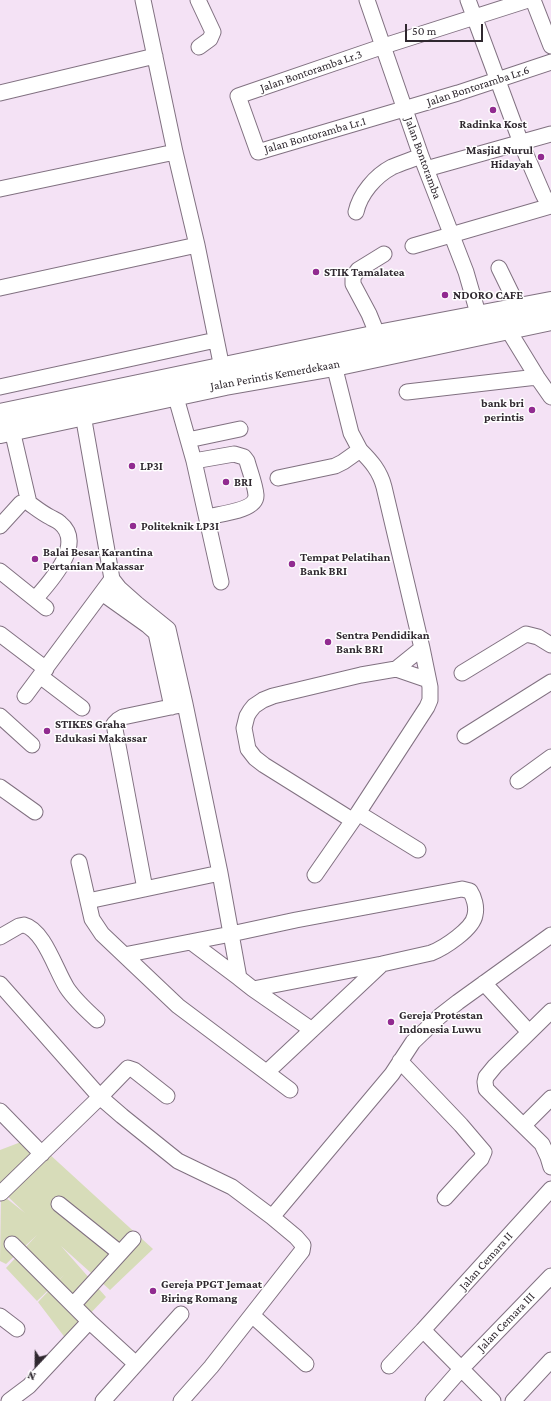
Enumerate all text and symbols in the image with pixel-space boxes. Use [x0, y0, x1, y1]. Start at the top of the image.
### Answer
scale bar [407, 16, 485, 42]
text: 50 m [412, 24, 436, 38]
street label: Jalan Bontoramba Lr.3 [258, 47, 364, 95]
street label: Jalan Bontoramba Lr.6 [425, 63, 531, 109]
marker: Radinka Kost [488, 105, 498, 115]
street label: Jalan Bontoramba Lr.1 [262, 114, 368, 156]
street label: Jalan Bontoramba [401, 115, 445, 201]
place label: Radinka Kost [459, 117, 527, 131]
place label: Masjid Nurul Hidayah [466, 143, 533, 171]
marker: Masjid Nurul Hidayah [536, 152, 546, 162]
place label: STIK Tamalatea [324, 265, 405, 279]
marker: STIK Tamalatea [311, 267, 321, 277]
place label: NDORO CAFE [453, 288, 523, 302]
marker: NDORO CAFE [440, 290, 450, 300]
street label: Jalan Perintis Kemerdekaan [209, 357, 341, 393]
place label: bank bri perintis [481, 396, 524, 424]
marker: bank bri perintis [527, 405, 537, 415]
place label: LP3I [140, 459, 163, 473]
marker: LP3I [127, 461, 137, 471]
place label: BRI [234, 475, 252, 489]
marker: BRI [221, 477, 231, 487]
place label: Politeknik LP3I [141, 519, 219, 533]
marker: Politeknik LP3I [128, 521, 138, 531]
place label: Balai Besar Karantina Pertanian Makassar [43, 545, 153, 573]
place label: Tempat Pelatihan Bank BRI [300, 550, 390, 578]
marker: Balai Besar Karantina Pertanian Makassar [30, 554, 40, 564]
marker: Tempat Pelatihan Bank BRI [287, 559, 297, 569]
place label: Sentra Pendidikan Bank BRI [336, 628, 430, 656]
marker: Sentra Pendidikan Bank BRI [323, 637, 333, 647]
place label: STIKES Graha Edukasi Makassar [55, 717, 147, 745]
marker: STIKES Graha Edukasi Makassar [42, 726, 52, 736]
place label: Gereja Protestan Indonesia Luwu [399, 1008, 483, 1036]
marker: Gereja Protestan Indonesia Luwu [386, 1017, 396, 1027]
street label: Jalan Cemara II [456, 1229, 516, 1293]
place label: Gereja PPGT Jemaat Biring Romang [161, 1277, 262, 1305]
marker: Gereja PPGT Jemaat Biring Romang [148, 1286, 158, 1296]
street label: Jalan Cemara III [474, 1289, 538, 1355]
north arrow [16, 1345, 56, 1385]
text: N [26, 1369, 37, 1383]

